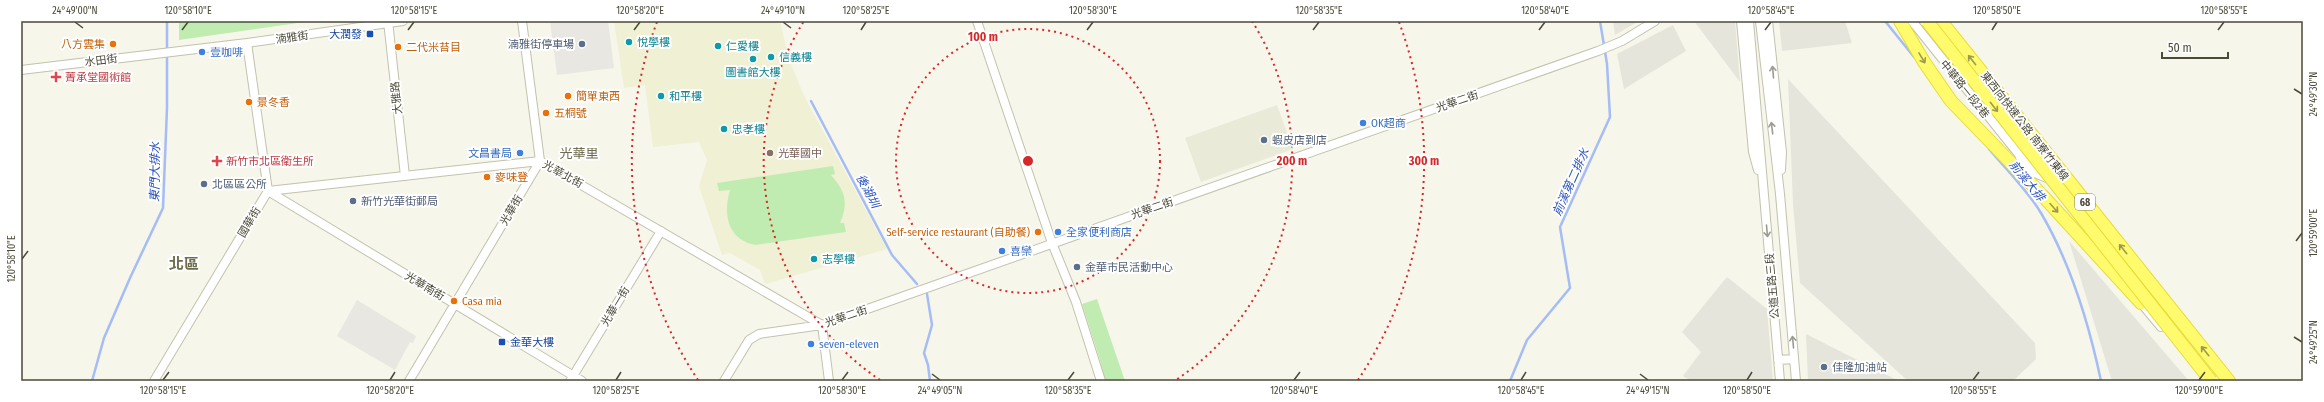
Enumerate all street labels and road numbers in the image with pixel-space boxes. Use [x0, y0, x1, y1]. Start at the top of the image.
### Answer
street label: 湳雅街 [275, 29, 309, 46]
street label: 水田街 [84, 52, 118, 69]
street label: 中華路一段2巷 [1937, 58, 1992, 121]
street label: 東西向快速公路 南寮竹東線 [1978, 69, 2071, 183]
street label: 大雅路 [388, 81, 405, 115]
street label: 光華二街 [1434, 88, 1480, 115]
street label: 光華北街 [540, 158, 585, 191]
street label: 光華街 [497, 193, 525, 228]
road number: 68 [2075, 194, 2095, 210]
street label: 光華二街 [1129, 195, 1175, 222]
street label: 國華街 [235, 205, 263, 240]
street label: 公道五路三段 [1763, 253, 1782, 319]
street label: 光華南街 [403, 270, 447, 303]
street label: 光華一街 [599, 284, 632, 328]
street label: 光華二街 [823, 303, 869, 330]

